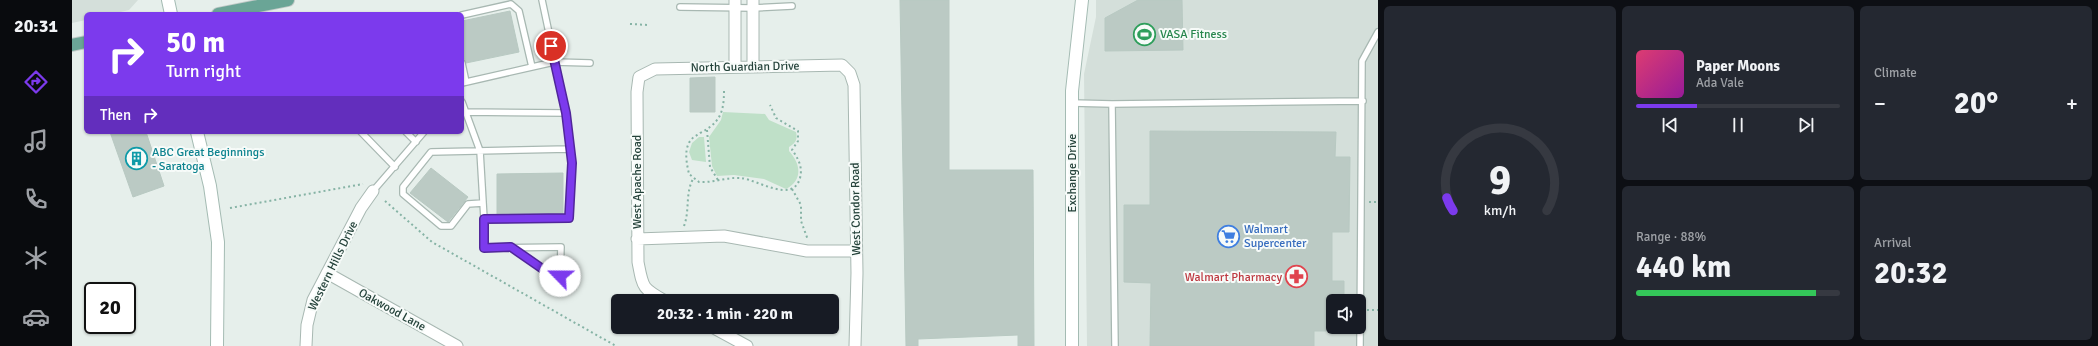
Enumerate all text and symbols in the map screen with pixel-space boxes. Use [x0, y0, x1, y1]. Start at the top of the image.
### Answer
text: 20:31 [14, 15, 58, 37]
sports icon: VASA Fitness [1131, 21, 1157, 47]
text: 50 m [166, 26, 225, 60]
place label: VASA Fitness [1160, 27, 1227, 42]
icon: right [100, 28, 152, 80]
pin [534, 29, 568, 63]
icon: arrive [540, 35, 562, 57]
text: Paper Moons [1696, 57, 1780, 75]
street label: North Guardian Drive [690, 59, 800, 75]
text: Turn right [166, 60, 241, 82]
text: Climate [1874, 65, 1917, 81]
icon: directions [22, 68, 50, 96]
text: Ada Vale [1696, 75, 1744, 91]
text: 20° [1954, 85, 1998, 122]
text: − [1874, 90, 1886, 117]
text: + [2066, 90, 2078, 117]
icon: right [139, 104, 161, 126]
text: Then [100, 106, 131, 124]
icon: previous [1659, 114, 1681, 136]
icon: pause [1727, 114, 1749, 136]
icon: next [1795, 114, 1817, 136]
icon: music [22, 127, 50, 155]
street label: Exchange Drive [1065, 134, 1080, 212]
street label: West Apache Road [630, 135, 645, 229]
place label: ABC Great Beginnings - Saratoga [152, 145, 264, 174]
building icon: ABC Great Beginnings - Saratoga [124, 146, 150, 172]
text: 9 [1489, 155, 1511, 206]
street label: West Condor Road [848, 162, 864, 256]
icon: phone [22, 185, 50, 213]
text: km/h [1484, 202, 1516, 219]
street label: Western Hills Drive [305, 219, 361, 313]
place label: Walmart Supercenter [1244, 222, 1307, 251]
supermarket icon: Walmart Supercenter [1215, 223, 1241, 249]
text: Range · 88% [1636, 229, 1706, 245]
text: Arrival [1874, 235, 1911, 251]
icon: climate [22, 244, 50, 272]
text: 440 km [1636, 249, 1731, 286]
position arrow [539, 255, 581, 297]
text: 20:32 [1874, 255, 1948, 292]
pharmacy icon: Walmart Pharmacy [1284, 264, 1310, 290]
place label: Walmart Pharmacy [1185, 270, 1282, 285]
speed limit sign: 20 [84, 282, 136, 334]
street label: Oakwood Lane [356, 285, 428, 335]
map controls [1326, 294, 1366, 334]
button: sound [1326, 294, 1366, 334]
icon: car [22, 303, 50, 331]
text: 20:32 · 1 min · 220 m [657, 305, 793, 323]

